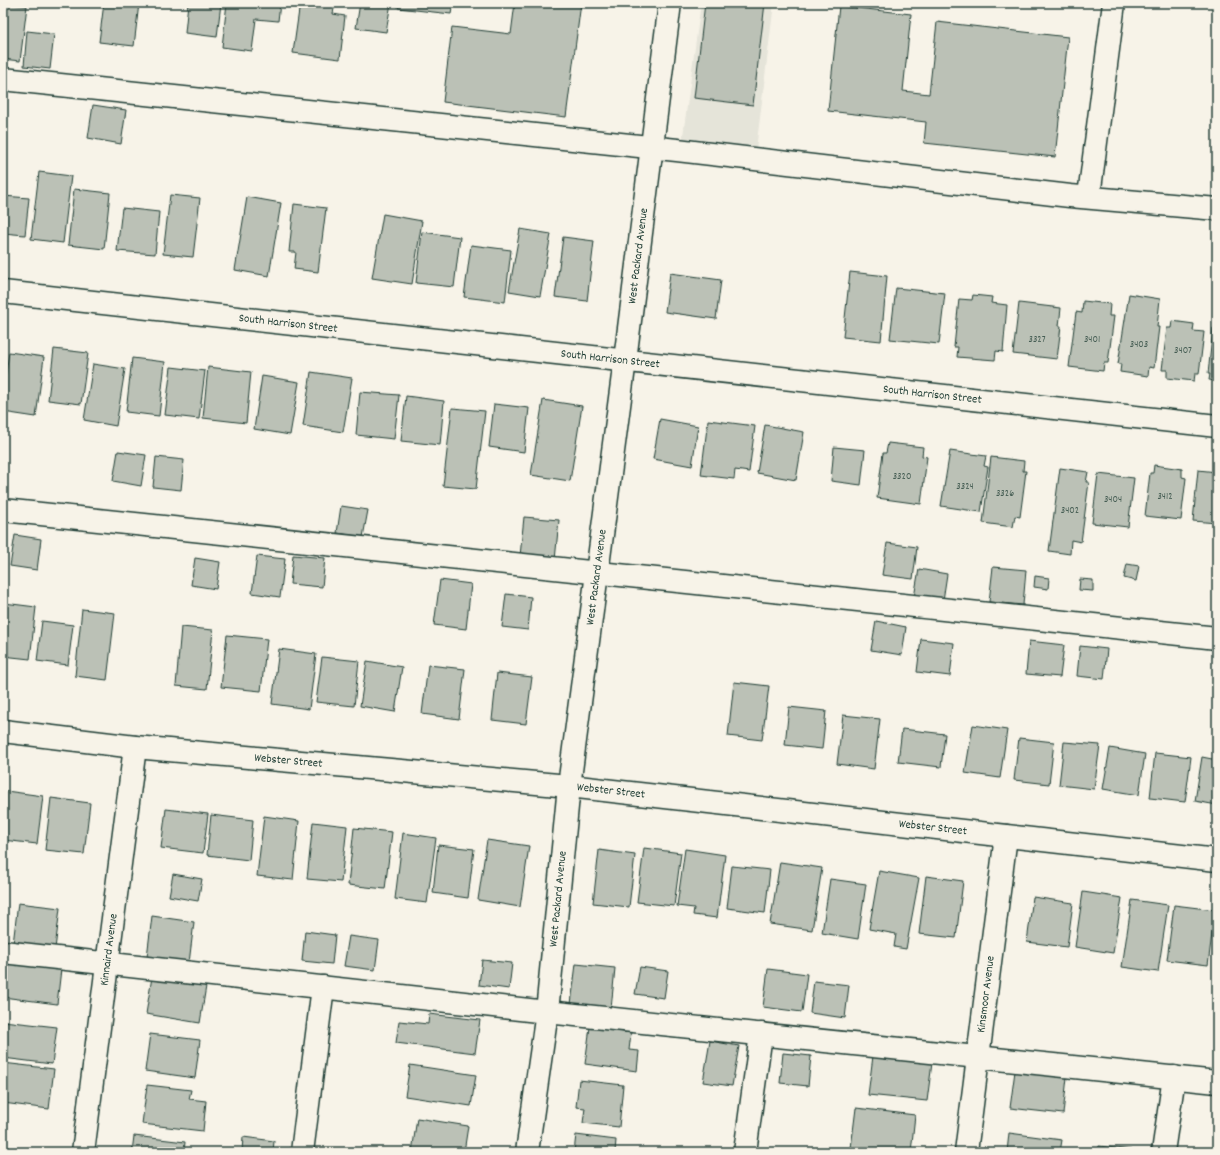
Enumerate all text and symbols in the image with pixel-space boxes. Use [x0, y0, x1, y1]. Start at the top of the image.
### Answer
street label: West Packard Avenue [624, 207, 653, 305]
street label: South Harrison Street [238, 310, 339, 337]
house number: 3327 [1028, 333, 1046, 347]
house number: 3401 [1084, 333, 1100, 347]
house number: 3403 [1130, 338, 1148, 352]
house number: 3407 [1174, 344, 1192, 358]
street label: South Harrison Street [560, 345, 661, 373]
street label: South Harrison Street [882, 381, 983, 409]
house number: 3320 [893, 470, 911, 484]
house number: 3324 [956, 480, 974, 494]
house number: 3326 [996, 487, 1014, 501]
house number: 3412 [1157, 490, 1173, 504]
house number: 3404 [1104, 493, 1122, 507]
house number: 3402 [1061, 504, 1079, 518]
street label: West Packard Avenue [582, 528, 611, 626]
street label: Webster Street [254, 749, 324, 772]
street label: Webster Street [576, 778, 647, 803]
street label: Webster Street [898, 815, 968, 840]
street label: West Packard Avenue [545, 850, 571, 948]
street label: Kinnaird Avenue [96, 913, 122, 987]
street label: Kinsmoor Avenue [973, 955, 999, 1034]

